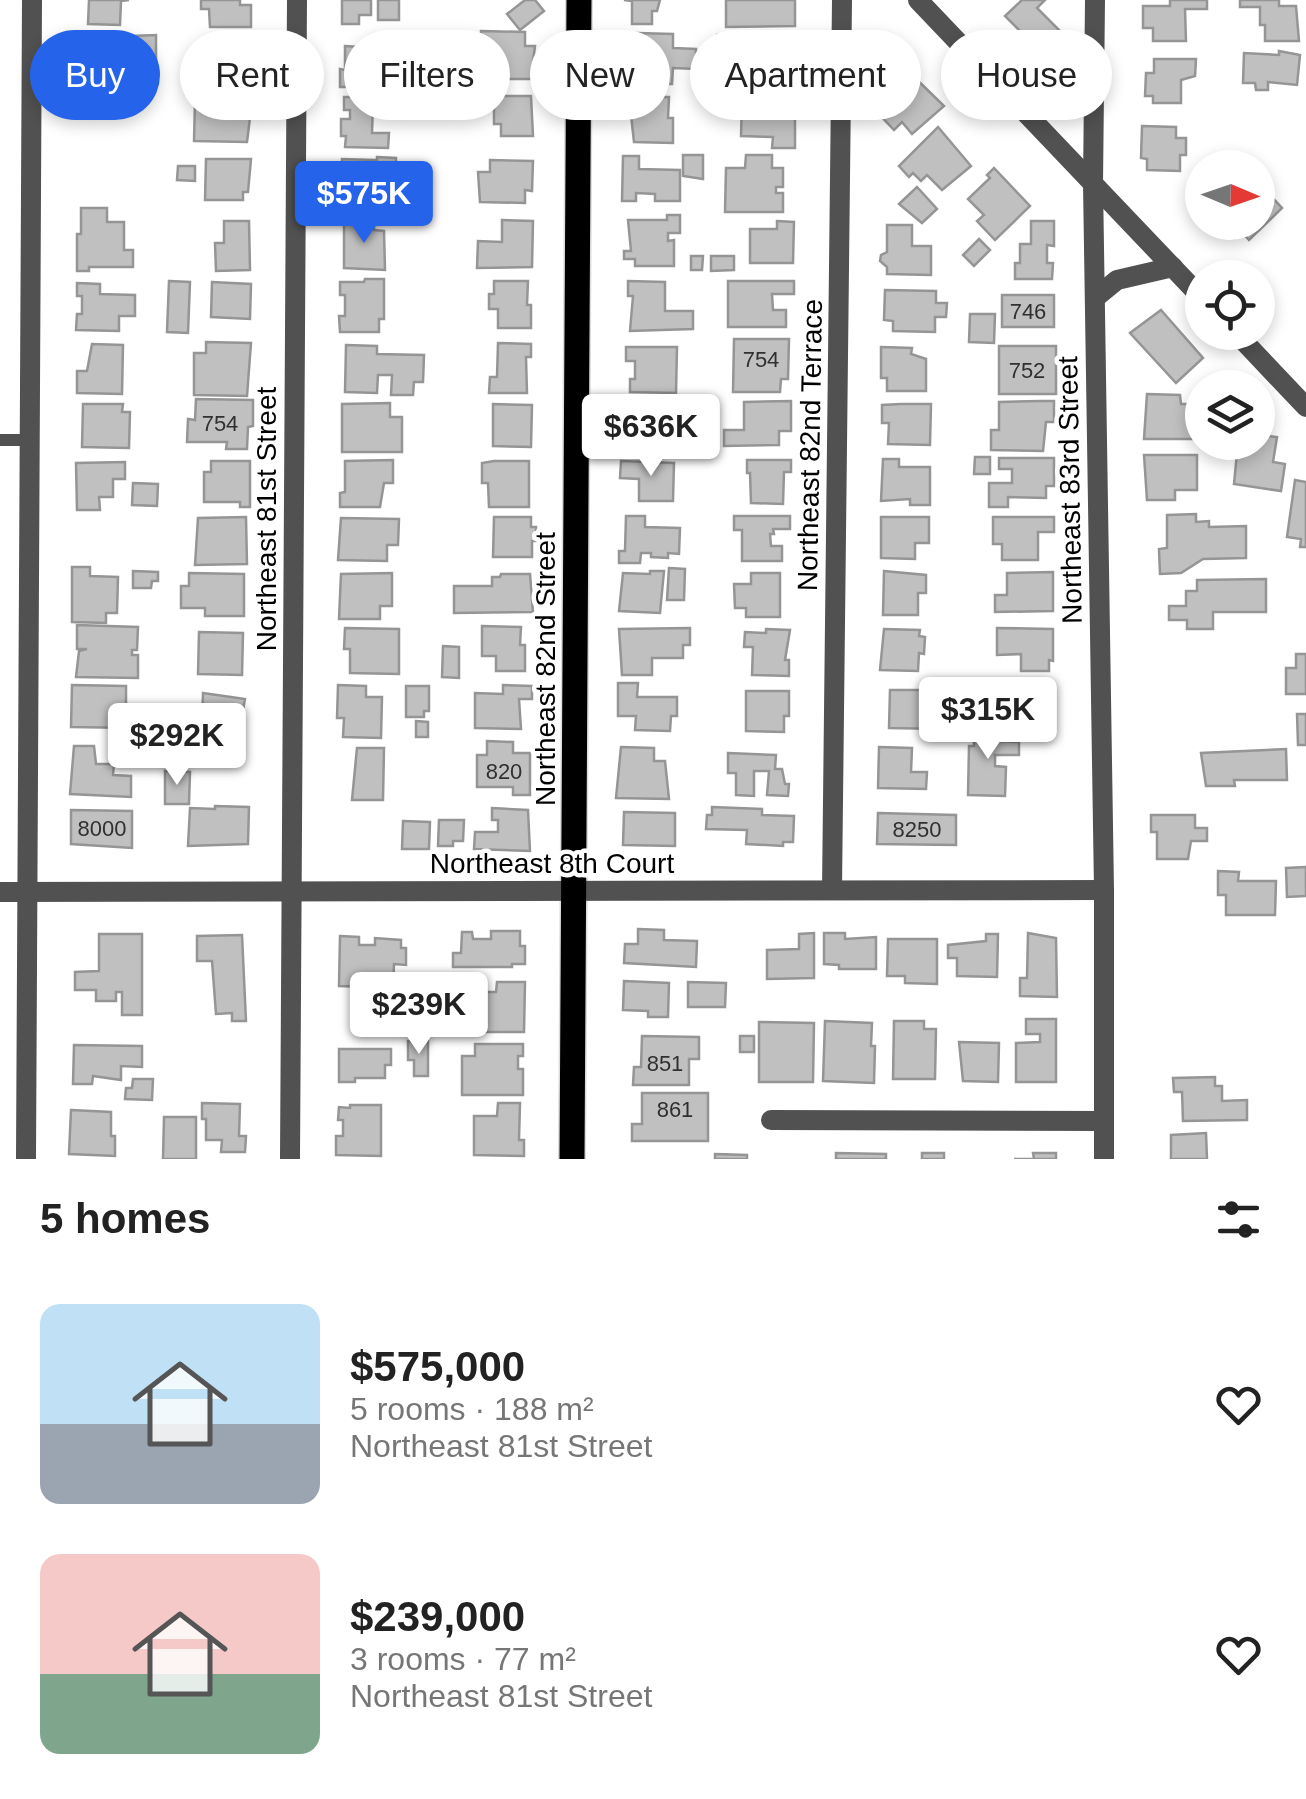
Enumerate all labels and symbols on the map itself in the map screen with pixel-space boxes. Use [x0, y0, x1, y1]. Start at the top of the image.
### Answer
north arrow [1185, 150, 1275, 240]
pin: $575K [294, 161, 434, 246]
street label: Northeast 82nd Terrace [792, 299, 828, 591]
house number: 746 [1010, 299, 1046, 324]
house number: 754 [743, 347, 779, 372]
street label: Northeast 83rd Street [1052, 356, 1088, 624]
house number: 752 [1009, 358, 1045, 383]
street label: Northeast 81st Street [251, 386, 282, 651]
pin: $636K [581, 394, 721, 479]
house number: 754 [202, 411, 238, 436]
street label: Northeast 82nd Street [530, 532, 561, 806]
pin: $315K [918, 677, 1058, 762]
pin: $292K [107, 703, 247, 788]
house number: 820 [486, 759, 522, 784]
house number: 8000 [78, 816, 126, 841]
house number: 8250 [893, 817, 941, 842]
street label: Northeast 8th Court [430, 848, 674, 879]
pin: $239K [349, 972, 489, 1057]
house number: 851 [647, 1051, 683, 1076]
house number: 861 [657, 1097, 693, 1122]

